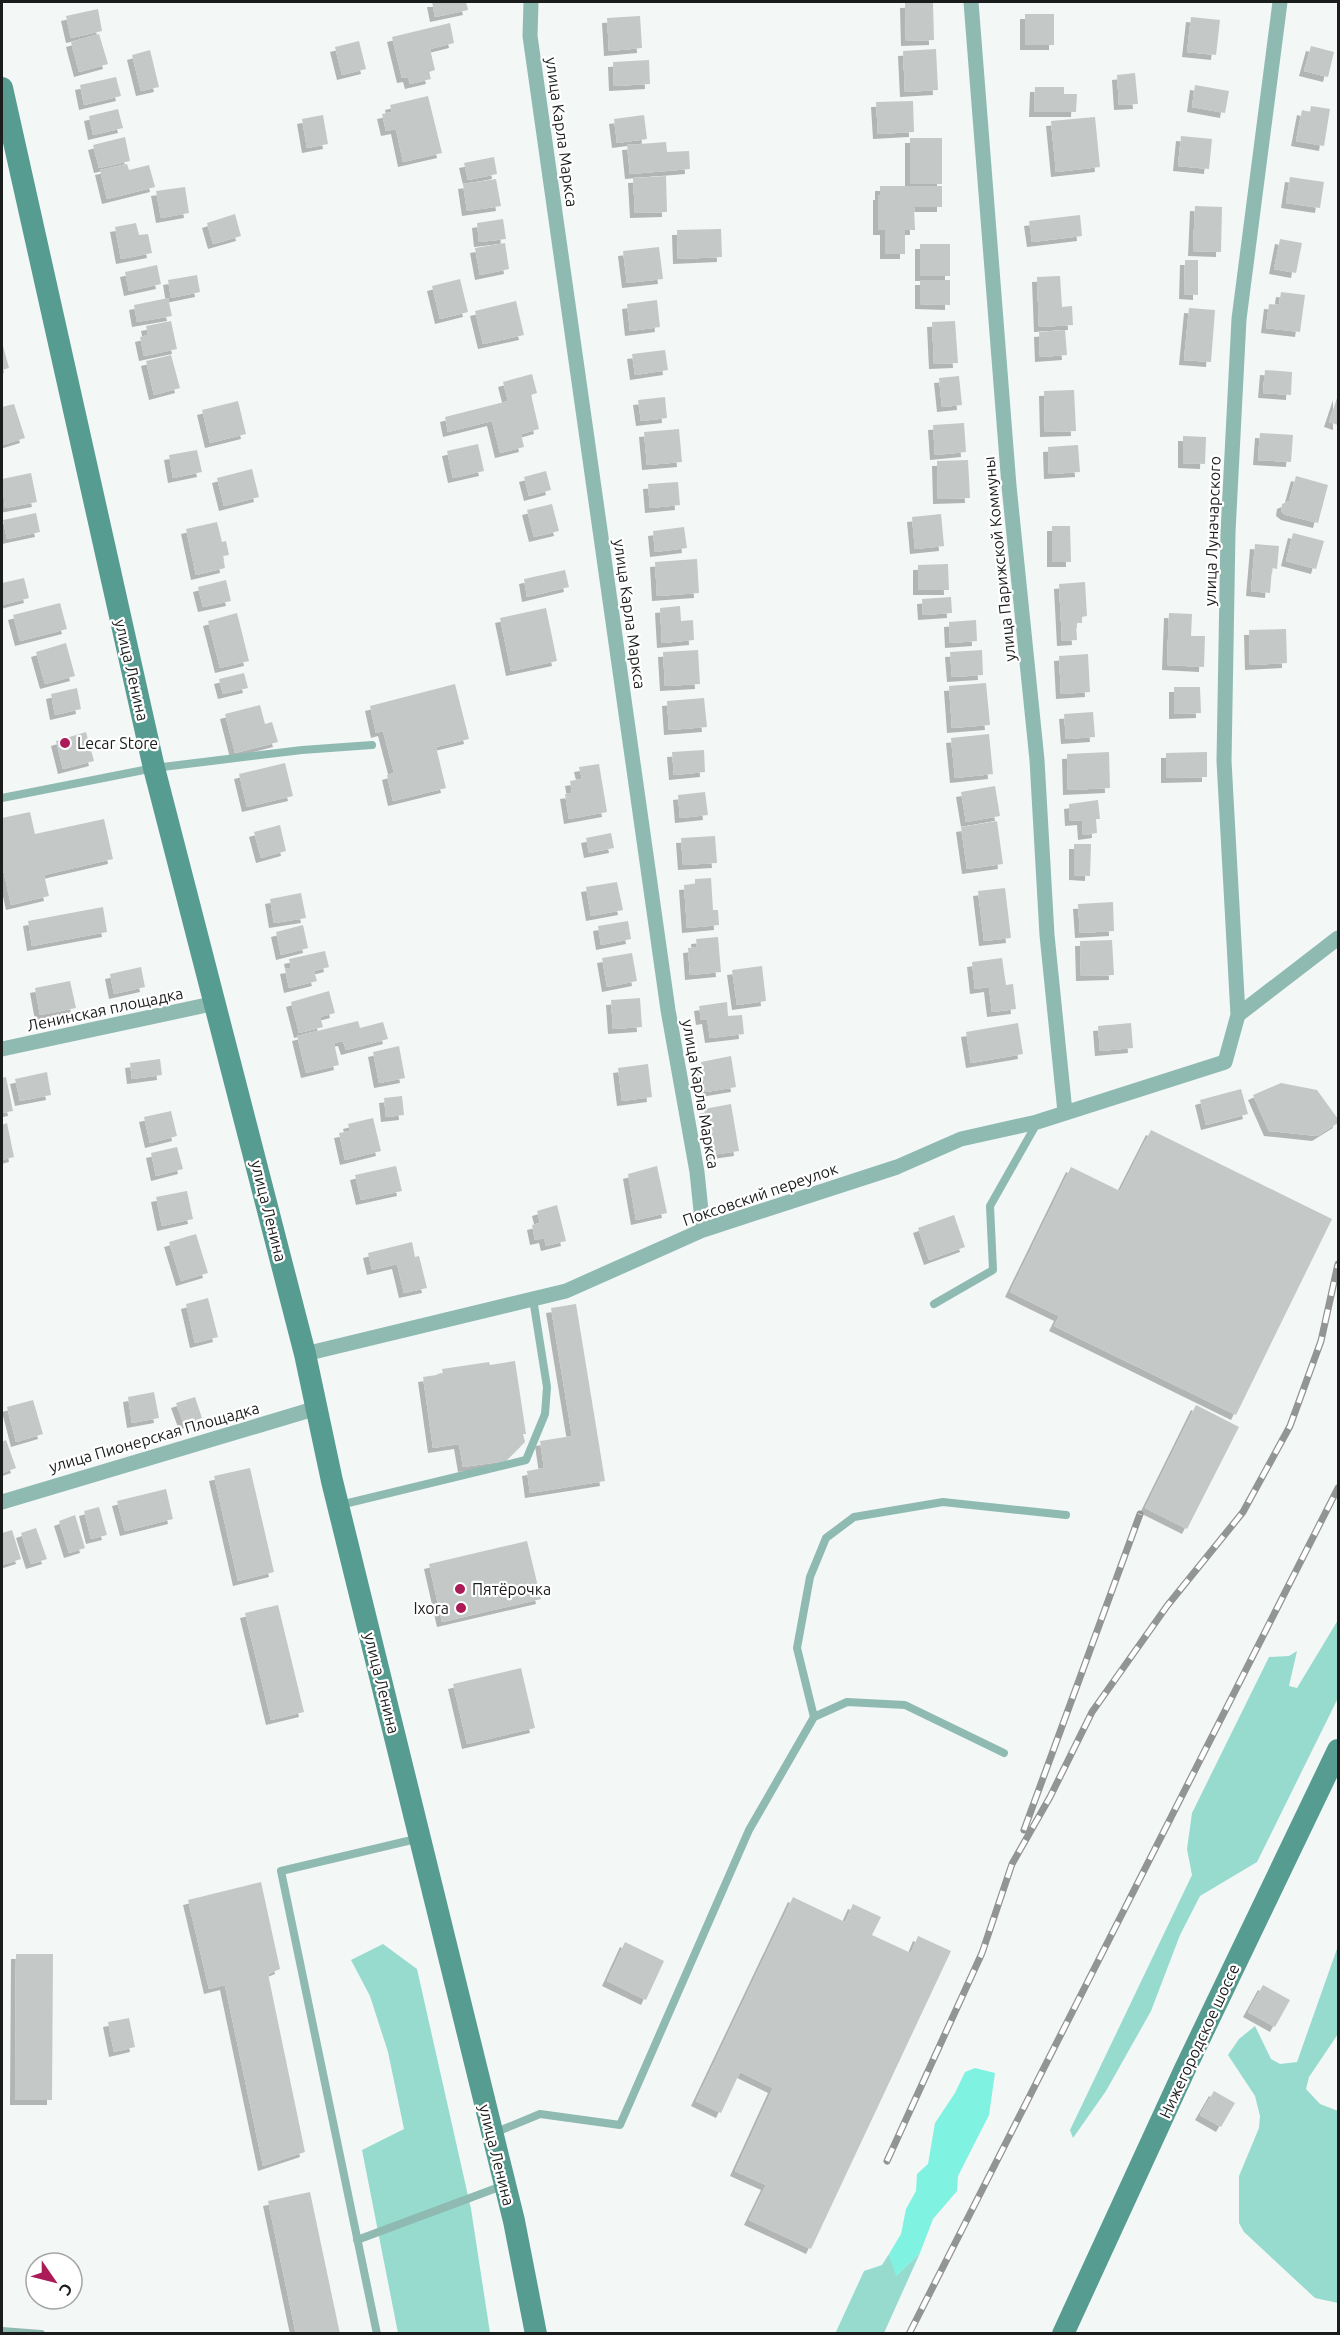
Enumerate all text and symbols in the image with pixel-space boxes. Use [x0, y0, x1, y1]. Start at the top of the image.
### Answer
street label: улица Карла Маркса [543, 56, 581, 208]
street label: улица Парижской Коммуны [979, 456, 1019, 662]
street label: улица Луначарского [1200, 456, 1224, 606]
street label: улица Карла Маркса [611, 538, 649, 690]
street label: улица Ленина [112, 617, 152, 723]
place label: Lecar Store [77, 734, 158, 752]
marker: Lecar Store [58, 736, 72, 750]
street label: Ленинская площадка [25, 984, 185, 1034]
street label: улица Карла Маркса [679, 1018, 723, 1170]
street label: улица Ленина [248, 1158, 290, 1264]
street label: Поксовский переулок [680, 1159, 840, 1229]
street label: улица Пионерская Площадка [47, 1398, 261, 1476]
place label: Пятёрочка [472, 1580, 551, 1598]
marker: Пятёрочка [453, 1582, 467, 1596]
place label: Ixora [413, 1599, 449, 1617]
marker: Ixora [454, 1601, 468, 1615]
street label: улица Ленина [361, 1630, 403, 1736]
street label: Нижегородское шоссе [1155, 1961, 1243, 2121]
street label: улица Ленина [476, 2102, 518, 2208]
north arrow [24, 2251, 84, 2311]
text: С [56, 2280, 77, 2299]

